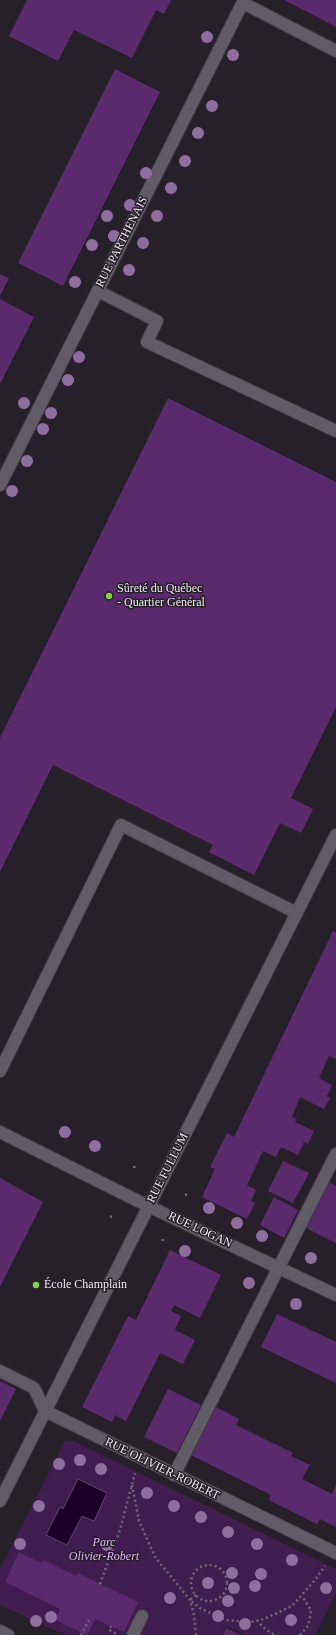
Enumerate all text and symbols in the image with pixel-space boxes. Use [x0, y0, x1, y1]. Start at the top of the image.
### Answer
street label: RUE PARTHENAIS [93, 194, 151, 290]
place label: Sûreté du Québec - Quartier Général [117, 582, 205, 610]
marker: Sûreté du Québec - Quartier Général [104, 591, 114, 601]
street label: RUE FULLUM [144, 1131, 192, 1205]
street label: RUE LOGAN [166, 1209, 234, 1251]
place label: École Champlain [44, 1278, 127, 1292]
marker: École Champlain [31, 1280, 41, 1290]
street label: RUE OLIVIER-ROBERT [102, 1435, 222, 1503]
park label: Parc Olivier-Robert [69, 1536, 139, 1564]

